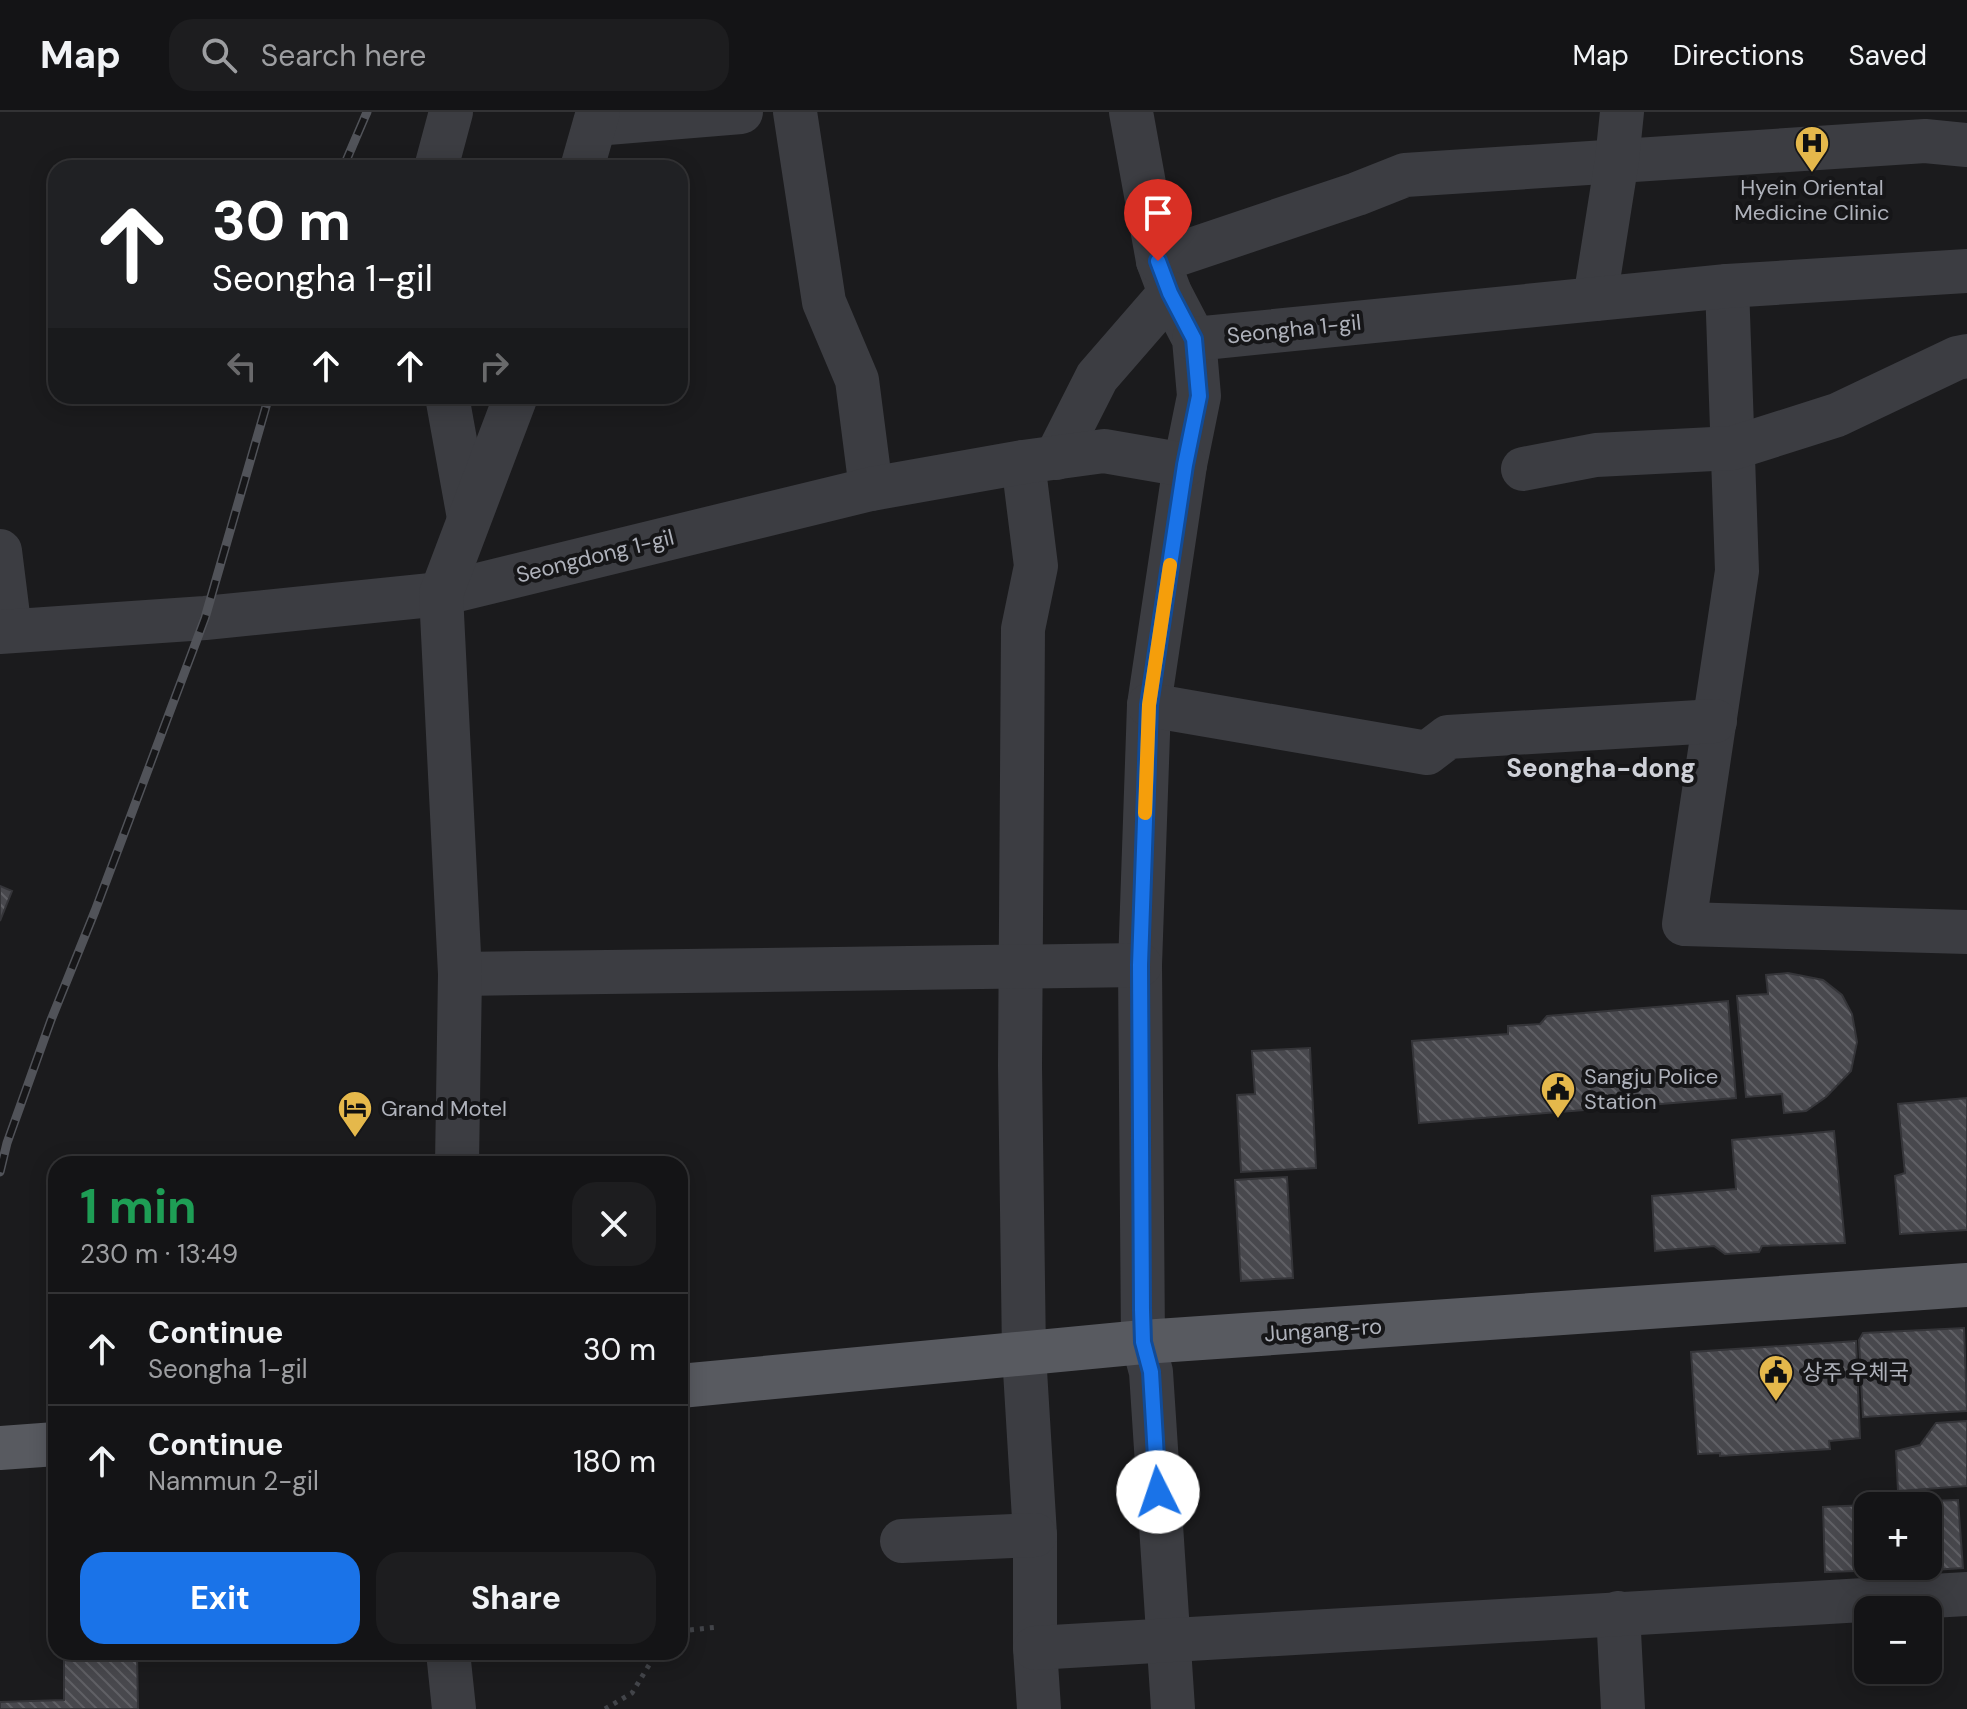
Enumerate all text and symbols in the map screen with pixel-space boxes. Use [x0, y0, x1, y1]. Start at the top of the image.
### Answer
search box [169, 19, 729, 91]
text: Map [40, 30, 121, 80]
icon: search [197, 33, 241, 77]
text: Search here [261, 36, 426, 75]
text: Map [1572, 37, 1629, 74]
text: Directions [1673, 37, 1805, 74]
text: Saved [1849, 37, 1927, 74]
hospital icon: Hyein Oriental Medicine Clinic [1793, 124, 1831, 174]
place label: Hyein Oriental Medicine Clinic [1734, 173, 1890, 227]
pin [1124, 179, 1192, 261]
text: 30 m [212, 184, 351, 257]
icon: arrive [1136, 191, 1180, 235]
icon: ahead [80, 192, 184, 296]
text: Seongha 1-gil [212, 255, 433, 302]
street label: Seongha 1-gil [1225, 308, 1363, 350]
icon: left [220, 344, 264, 388]
icon: ahead [304, 344, 348, 388]
icon: ahead [388, 344, 432, 388]
icon: right [472, 344, 516, 388]
street label: Seongdong 1-gil [513, 522, 677, 590]
district label: Seongha-dong [1506, 751, 1696, 785]
place label: Sangju Police Station [1584, 1062, 1718, 1116]
public building icon: Sangju Police Station [1539, 1070, 1577, 1120]
hotel icon: Grand Motel [336, 1089, 374, 1139]
place label: Grand Motel [381, 1094, 507, 1123]
text: 1 min [80, 1175, 197, 1238]
button: close [572, 1182, 656, 1266]
text: 230 m · 13:49 [80, 1237, 238, 1271]
street label: Jungang-ro [1263, 1311, 1383, 1349]
text: Continue [148, 1313, 283, 1352]
icon: ahead [80, 1327, 124, 1371]
text: 30 m [583, 1330, 656, 1369]
text: Seongha 1-gil [148, 1352, 307, 1386]
public building icon: 상주 우체국 [1757, 1353, 1795, 1403]
place label: 상주 우체국 [1802, 1358, 1909, 1387]
text: Continue [148, 1425, 283, 1464]
icon: ahead [80, 1439, 124, 1483]
text: 180 m [573, 1442, 656, 1481]
position arrow [1116, 1450, 1200, 1534]
text: Nammun 2-gil [148, 1464, 319, 1498]
map controls [1854, 1492, 1942, 1684]
button: + [1854, 1492, 1942, 1580]
button: Exit [80, 1552, 360, 1644]
button: Share [376, 1552, 656, 1644]
button: − [1854, 1596, 1942, 1684]

